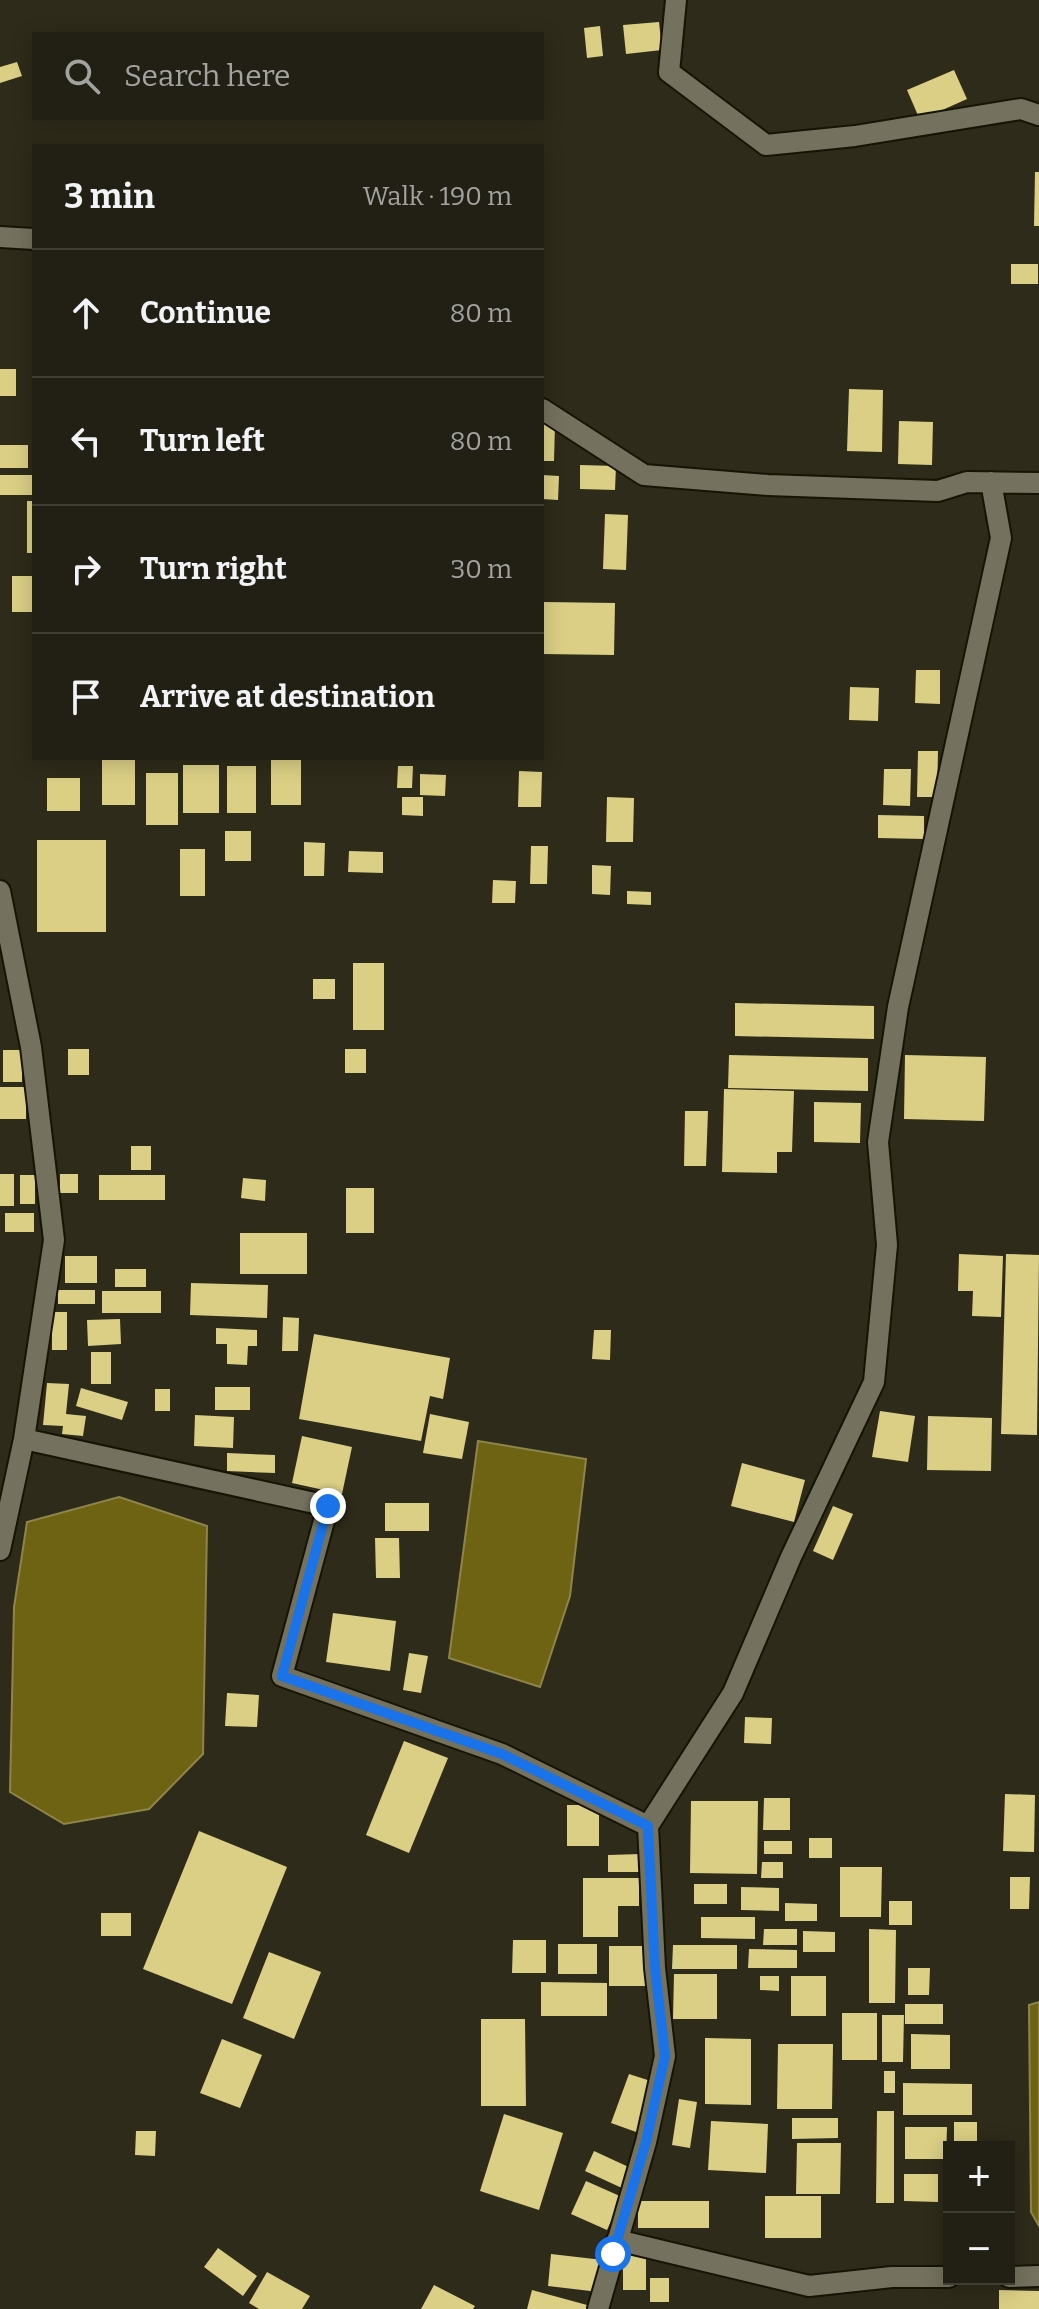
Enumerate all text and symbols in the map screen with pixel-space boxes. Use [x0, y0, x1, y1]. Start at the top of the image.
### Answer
search box [32, 32, 544, 120]
icon: search [60, 54, 104, 98]
text: Search here [124, 58, 291, 94]
text: 3 min [64, 176, 155, 217]
text: Walk · 190 m [363, 181, 512, 212]
icon: ahead [64, 291, 108, 335]
text: Continue [140, 295, 271, 331]
text: 80 m [450, 298, 512, 329]
icon: left [64, 419, 108, 463]
text: Turn left [140, 423, 265, 459]
text: 80 m [450, 426, 512, 457]
icon: right [64, 547, 108, 591]
text: Turn right [140, 551, 287, 587]
text: 30 m [451, 554, 512, 585]
icon: arrive [64, 675, 108, 719]
text: Arrive at destination [140, 679, 435, 715]
route end [310, 1488, 346, 1524]
map controls [943, 2141, 1015, 2285]
button: + [943, 2141, 1015, 2213]
button: − [943, 2213, 1015, 2285]
route start [595, 2236, 631, 2272]

